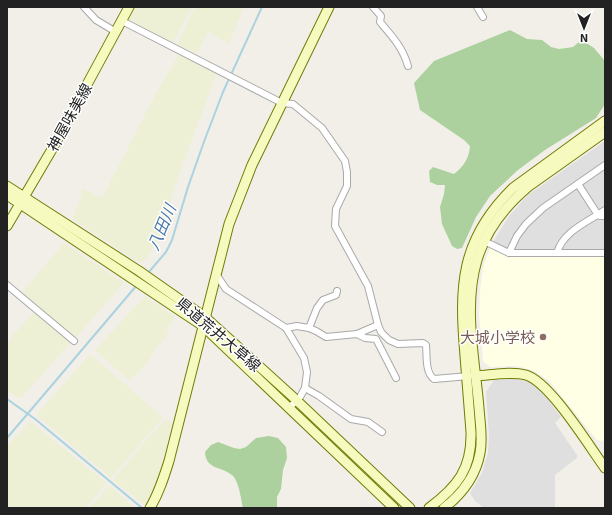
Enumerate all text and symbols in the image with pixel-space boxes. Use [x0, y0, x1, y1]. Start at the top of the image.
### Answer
north arrow [564, 8, 604, 48]
text: N [580, 32, 588, 45]
street label: 神屋味美線 [43, 80, 95, 154]
water label: 八田川 [143, 199, 180, 253]
street label: 県道荒井大草線 [173, 293, 265, 375]
place label: 大城小学校 [460, 328, 535, 346]
marker: 大城小学校 [538, 332, 548, 342]

